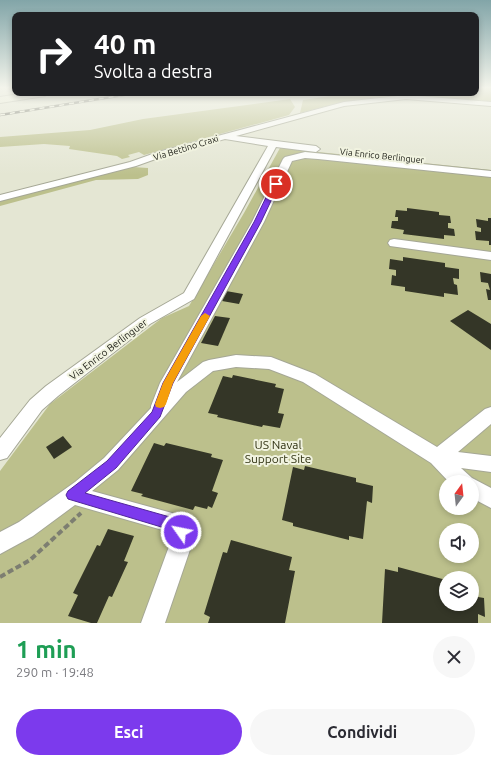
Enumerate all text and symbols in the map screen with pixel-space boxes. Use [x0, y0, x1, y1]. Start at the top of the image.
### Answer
icon: right [28, 28, 80, 80]
text: 40 m [94, 28, 156, 59]
text: Svolta a destra [94, 61, 212, 81]
street label: Via Bettino Craxi [152, 133, 220, 163]
street label: Via Enrico Berlinguer [339, 147, 425, 165]
pin [259, 167, 293, 201]
icon: arrive [265, 173, 287, 195]
street label: Via Enrico Berlinguer [67, 317, 149, 382]
park label: US Naval Support Site [245, 438, 311, 465]
north arrow [439, 475, 479, 515]
map controls [439, 475, 479, 611]
position arrow [160, 511, 202, 553]
button: sound [439, 523, 479, 563]
button: layers [439, 571, 479, 611]
text: 1 min [16, 636, 77, 663]
button: close [433, 636, 475, 678]
text: 290 m · 19:48 [16, 665, 94, 679]
button: Esci [16, 709, 242, 755]
button: Condividi [250, 709, 475, 755]

